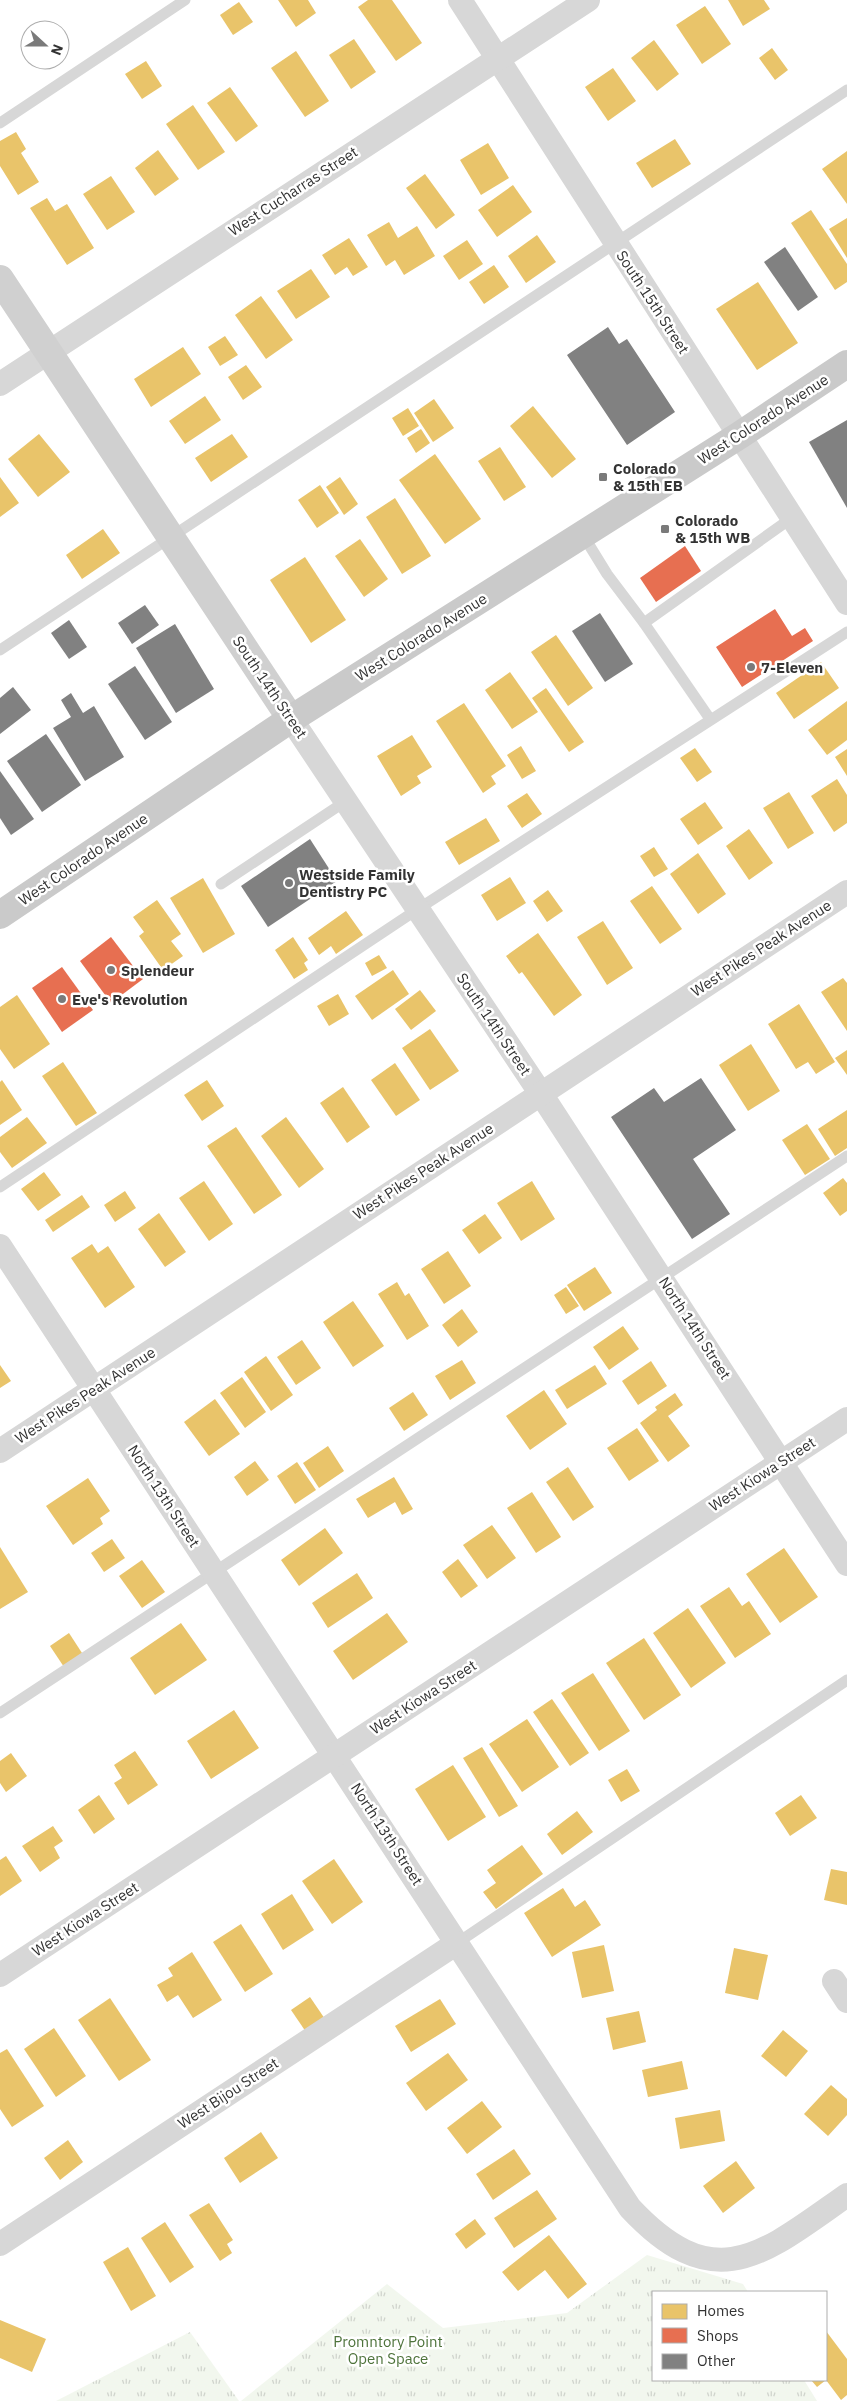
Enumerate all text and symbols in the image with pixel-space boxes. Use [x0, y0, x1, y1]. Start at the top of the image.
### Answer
north arrow [20, 20, 70, 70]
text: N [47, 42, 67, 58]
street label: West Cucharras Street [225, 142, 361, 240]
street label: South 15th Street [613, 247, 693, 357]
street label: West Colorado Avenue [694, 370, 832, 468]
place label: Colorado & 15th EB [613, 459, 683, 495]
marker: Colorado & 15th EB [597, 471, 609, 483]
place label: Colorado & 15th WB [675, 511, 750, 547]
marker: Colorado & 15th WB [659, 523, 671, 535]
street label: West Colorado Avenue [352, 589, 490, 685]
street label: South 14th Street [229, 632, 311, 742]
place label: 7-Eleven [761, 658, 823, 677]
marker: 7-Eleven [745, 661, 757, 673]
street label: West Colorado Avenue [15, 809, 151, 909]
place label: Westside Family Dentistry PC [299, 865, 415, 901]
marker: Westside Family Dentistry PC [283, 877, 295, 889]
street label: West Pikes Peak Avenue [687, 895, 835, 1001]
place label: Splendeur [121, 961, 194, 980]
marker: Splendeur [105, 964, 117, 976]
street label: South 14th Street [453, 969, 535, 1079]
place label: Eve's Revolution [72, 990, 188, 1009]
marker: Eve's Revolution [56, 993, 68, 1005]
street label: West Pikes Peak Avenue [349, 1118, 497, 1224]
street label: North 14th Street [655, 1273, 735, 1383]
street label: West Pikes Peak Avenue [11, 1342, 159, 1448]
street label: West Kiowa Street [705, 1433, 819, 1515]
street label: North 13th Street [124, 1441, 204, 1551]
street label: West Kiowa Street [366, 1656, 480, 1738]
street label: North 13th Street [347, 1779, 427, 1889]
street label: West Kiowa Street [28, 1878, 142, 1960]
street label: West Bijou Street [174, 2053, 282, 2133]
legend [652, 2291, 827, 2381]
text: Homes [697, 2301, 745, 2320]
text: Shops [697, 2326, 739, 2345]
park label: Promntory Point Open Space [333, 2332, 443, 2368]
text: Other [697, 2351, 736, 2370]

